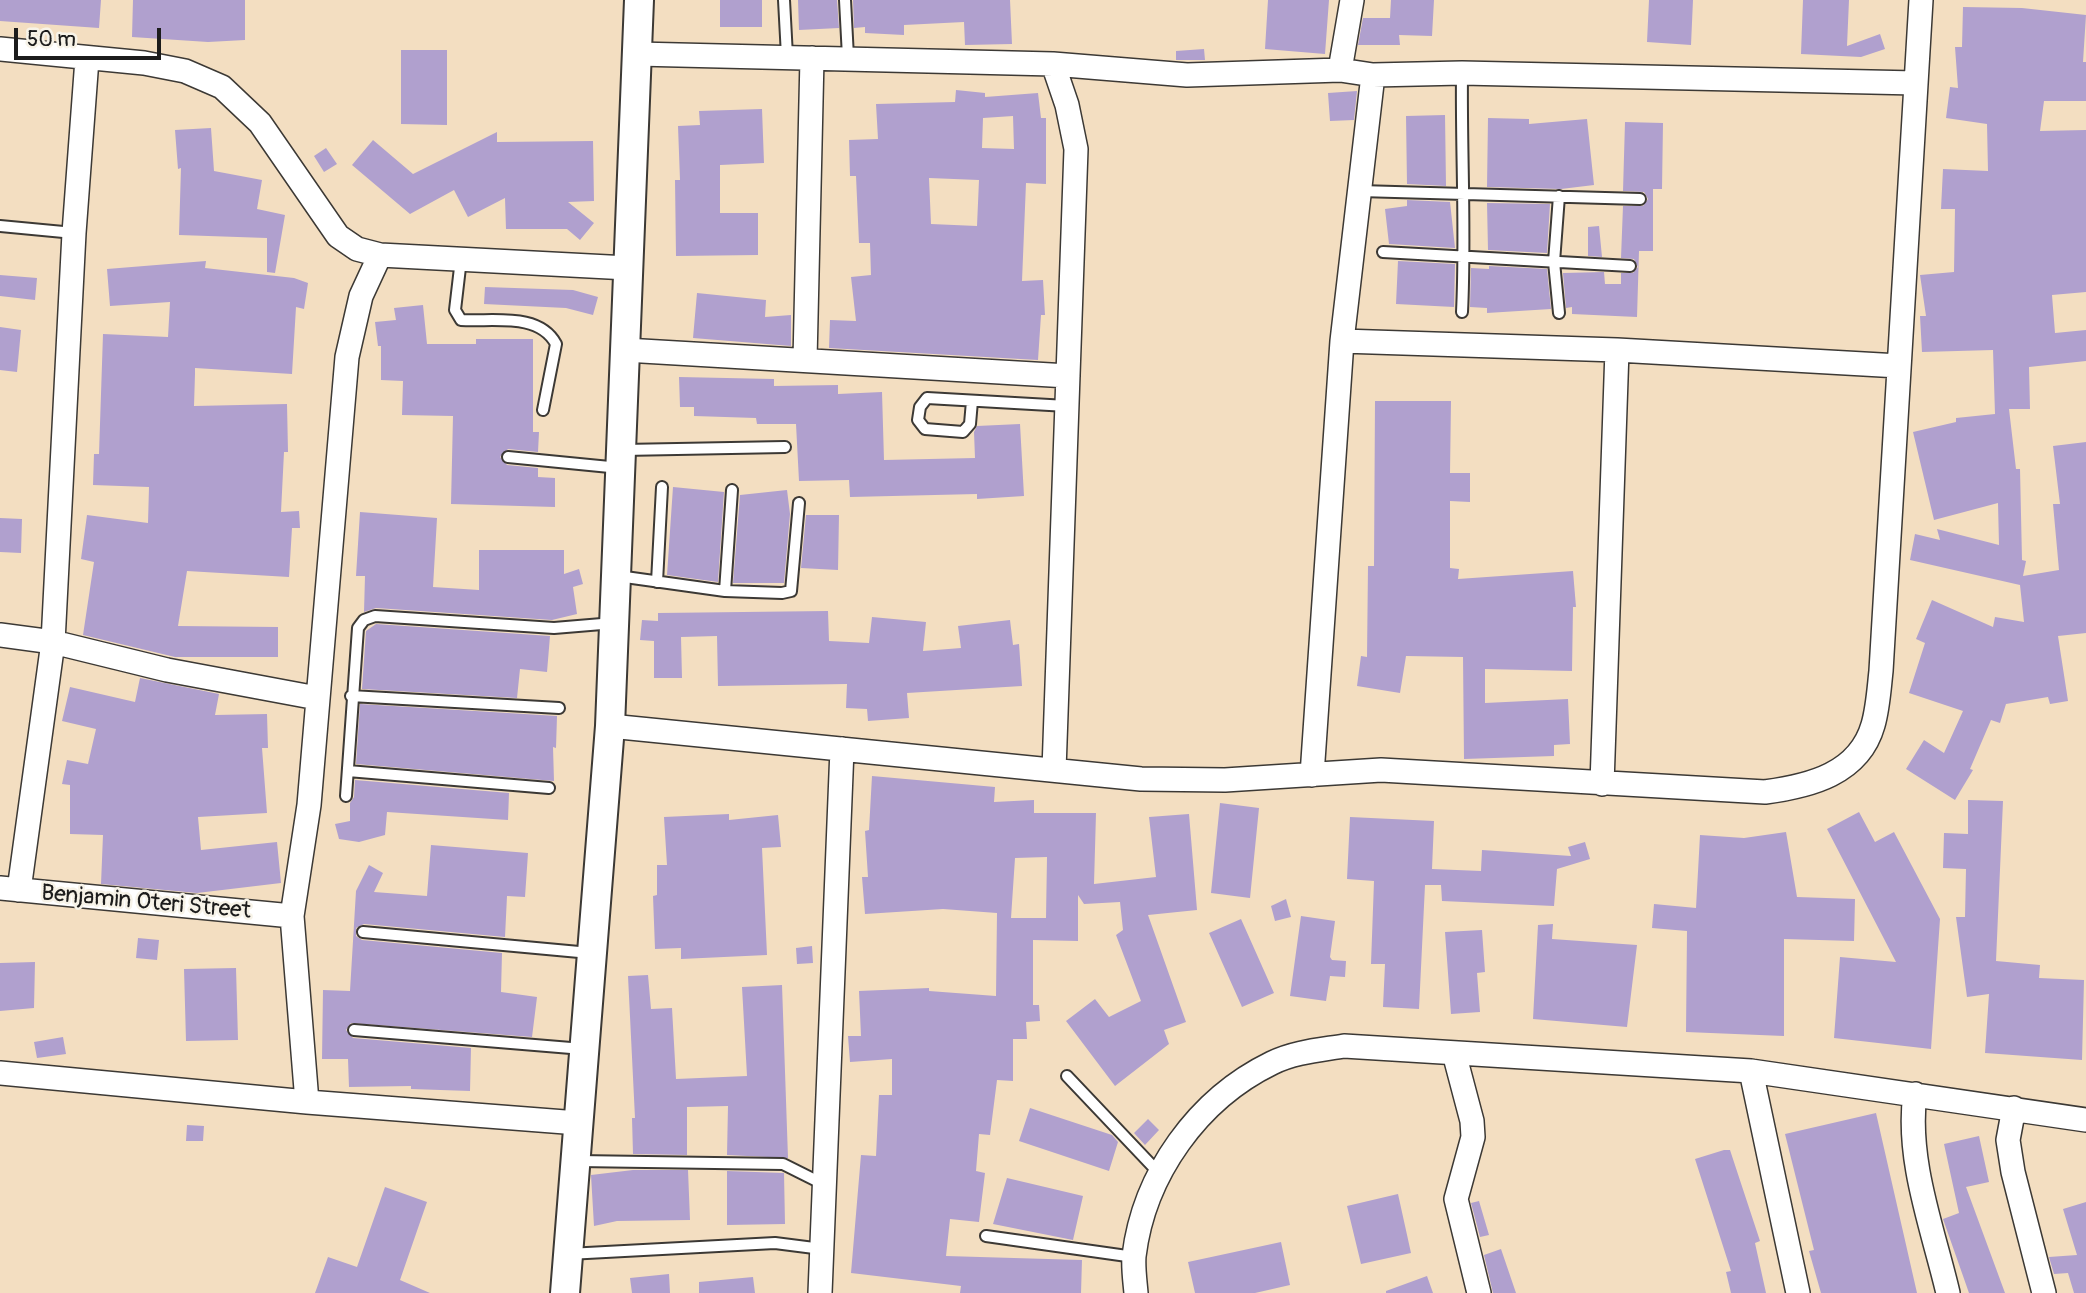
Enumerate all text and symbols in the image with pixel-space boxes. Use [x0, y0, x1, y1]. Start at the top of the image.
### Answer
scale bar [18, 14, 164, 58]
text: 50 m [27, 26, 76, 53]
street label: Benjamin Oteri Street [40, 880, 252, 926]

